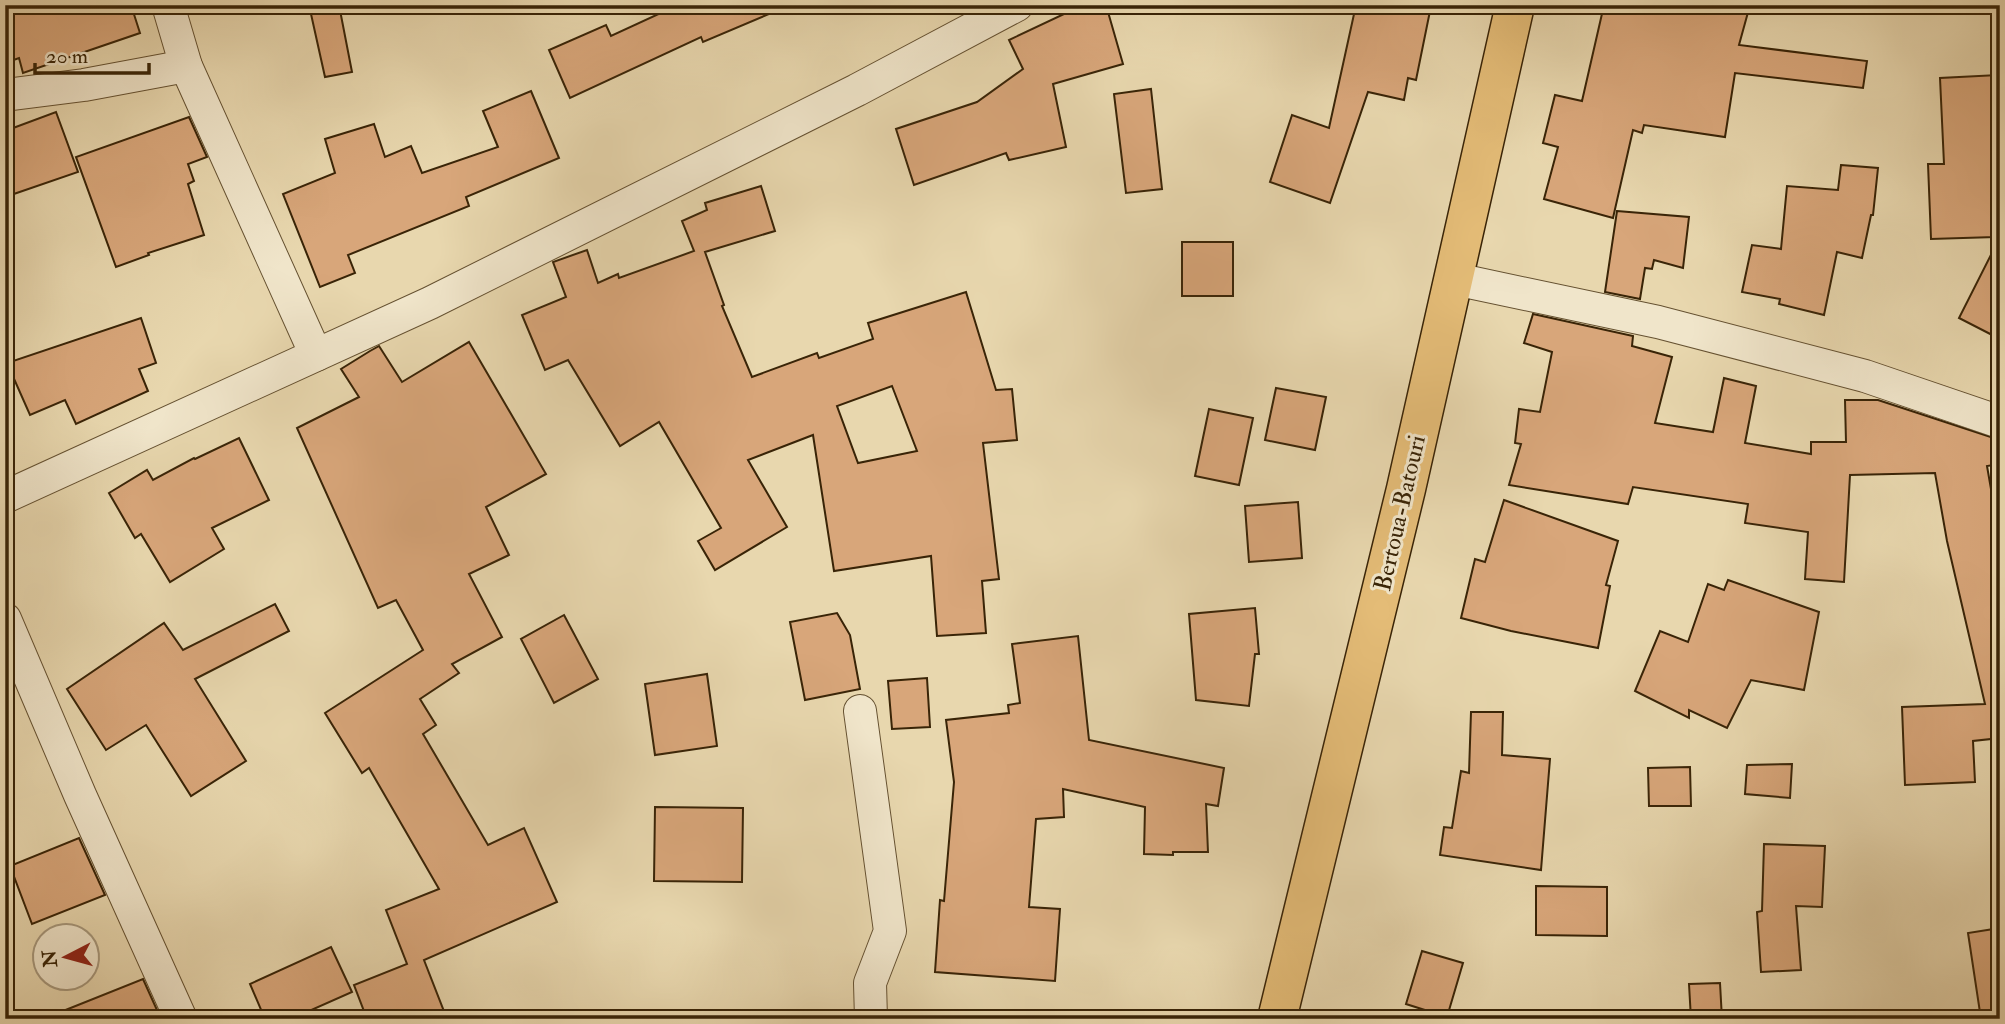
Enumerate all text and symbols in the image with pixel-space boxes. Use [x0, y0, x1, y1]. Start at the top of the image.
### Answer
scale bar [35, 32, 149, 76]
text: 20 m [46, 43, 88, 70]
street label: Bertoua-Batouri [1367, 432, 1433, 594]
north arrow [32, 922, 102, 992]
text: N [37, 948, 63, 969]

